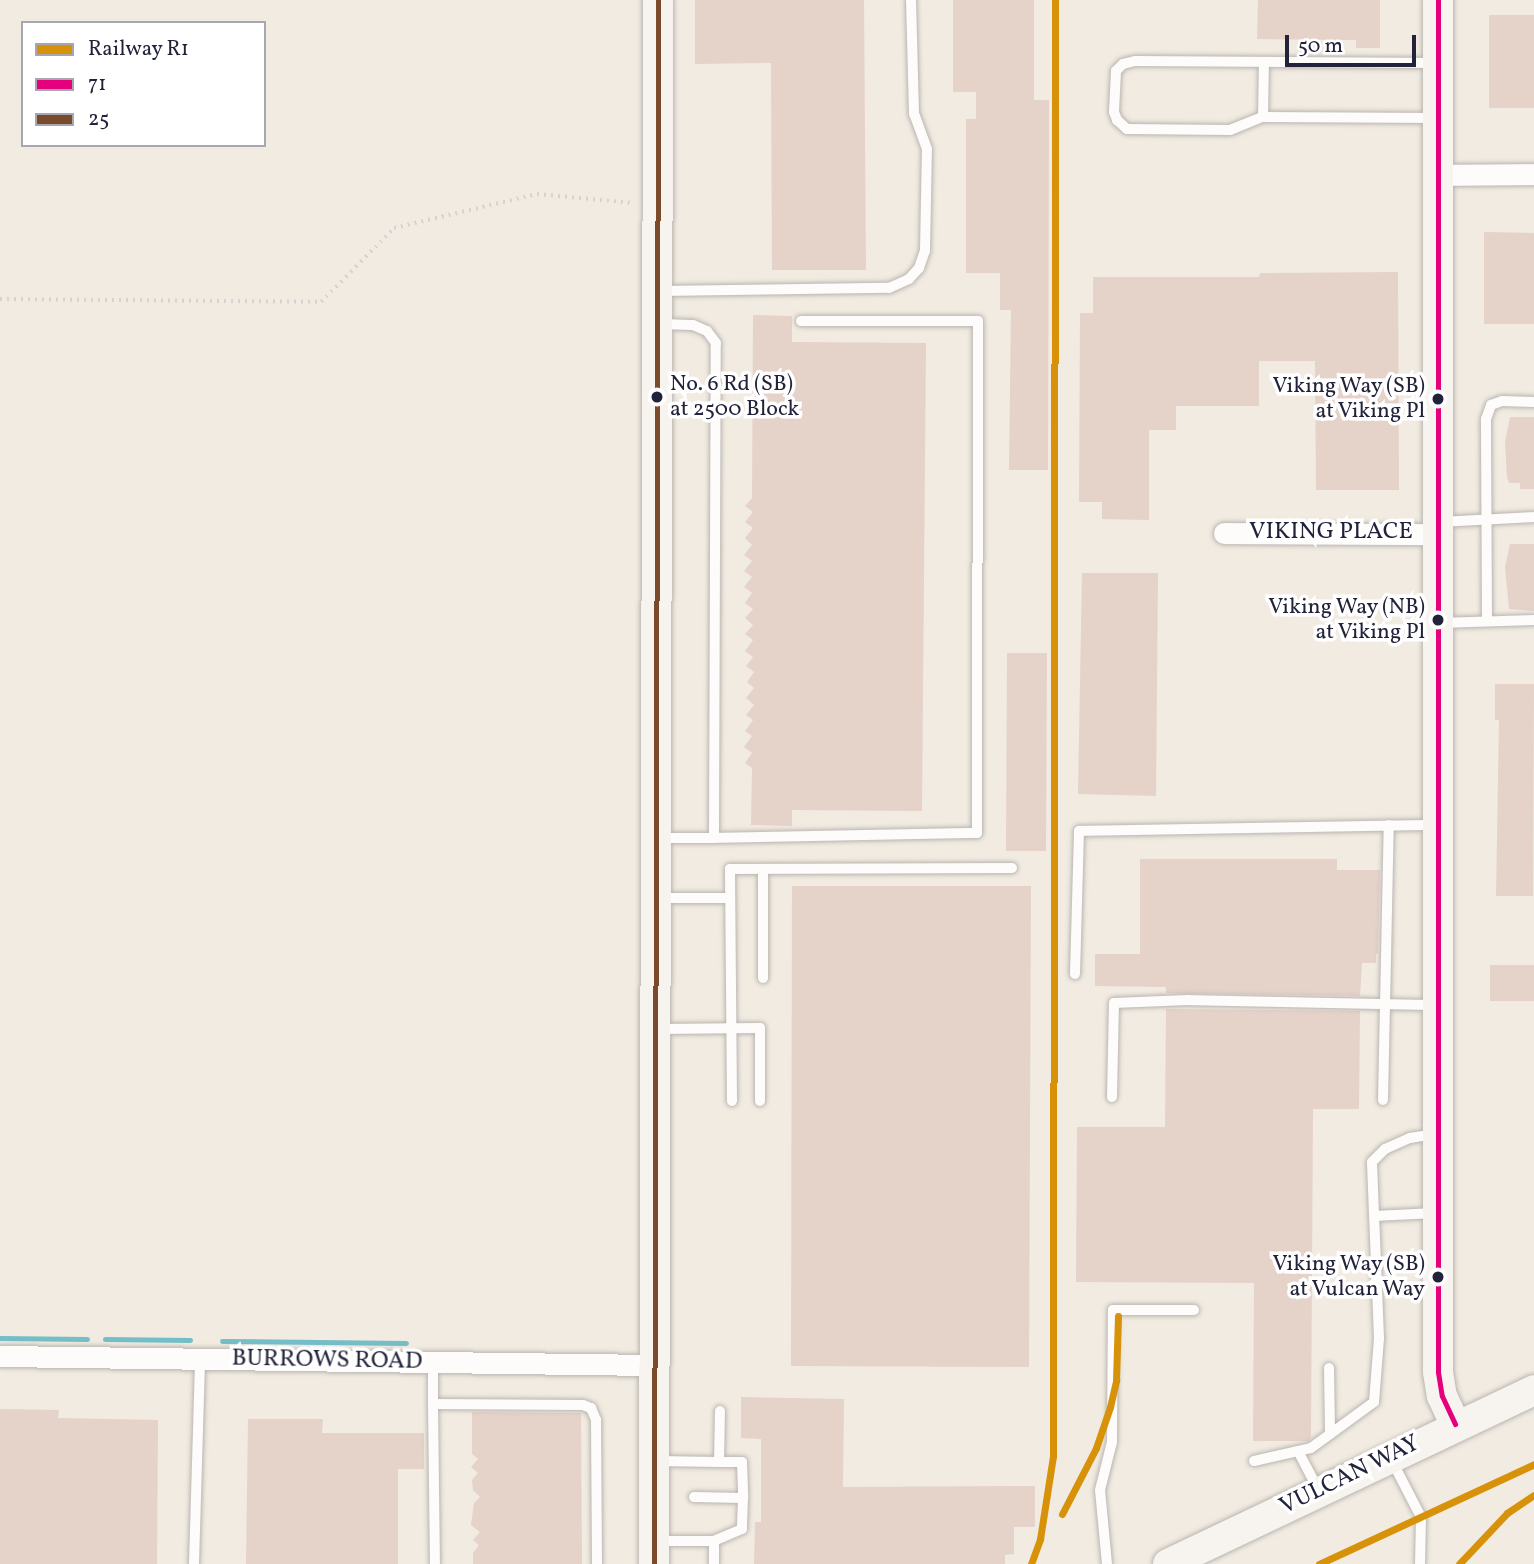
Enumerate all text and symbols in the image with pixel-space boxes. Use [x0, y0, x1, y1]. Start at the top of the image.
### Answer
legend [21, 21, 266, 147]
scale bar [1289, 21, 1420, 65]
text: 50 m [1298, 32, 1343, 61]
text: Railway R1 [88, 35, 189, 64]
text: 71 [88, 70, 106, 99]
text: 25 [88, 105, 109, 134]
place label: No. 6 Rd (SB) at 2500 Block [670, 371, 799, 422]
place label: Viking Way (SB) at Viking Pl [1271, 373, 1425, 424]
marker: No. 6 Rd (SB) at 2500 Block [650, 390, 664, 404]
marker: Viking Way (SB) at Viking Pl [1431, 392, 1445, 406]
street label: VIKING PLACE [1249, 519, 1413, 547]
place label: Viking Way (NB) at Viking Pl [1267, 594, 1425, 646]
marker: Viking Way (NB) at Viking Pl [1431, 613, 1445, 627]
place label: Viking Way (SB) at Vulcan Way [1271, 1251, 1425, 1302]
marker: Viking Way (SB) at Vulcan Way [1431, 1270, 1445, 1284]
street label: BURROWS ROAD [231, 1345, 423, 1377]
street label: VULCAN WAY [1275, 1430, 1425, 1522]

